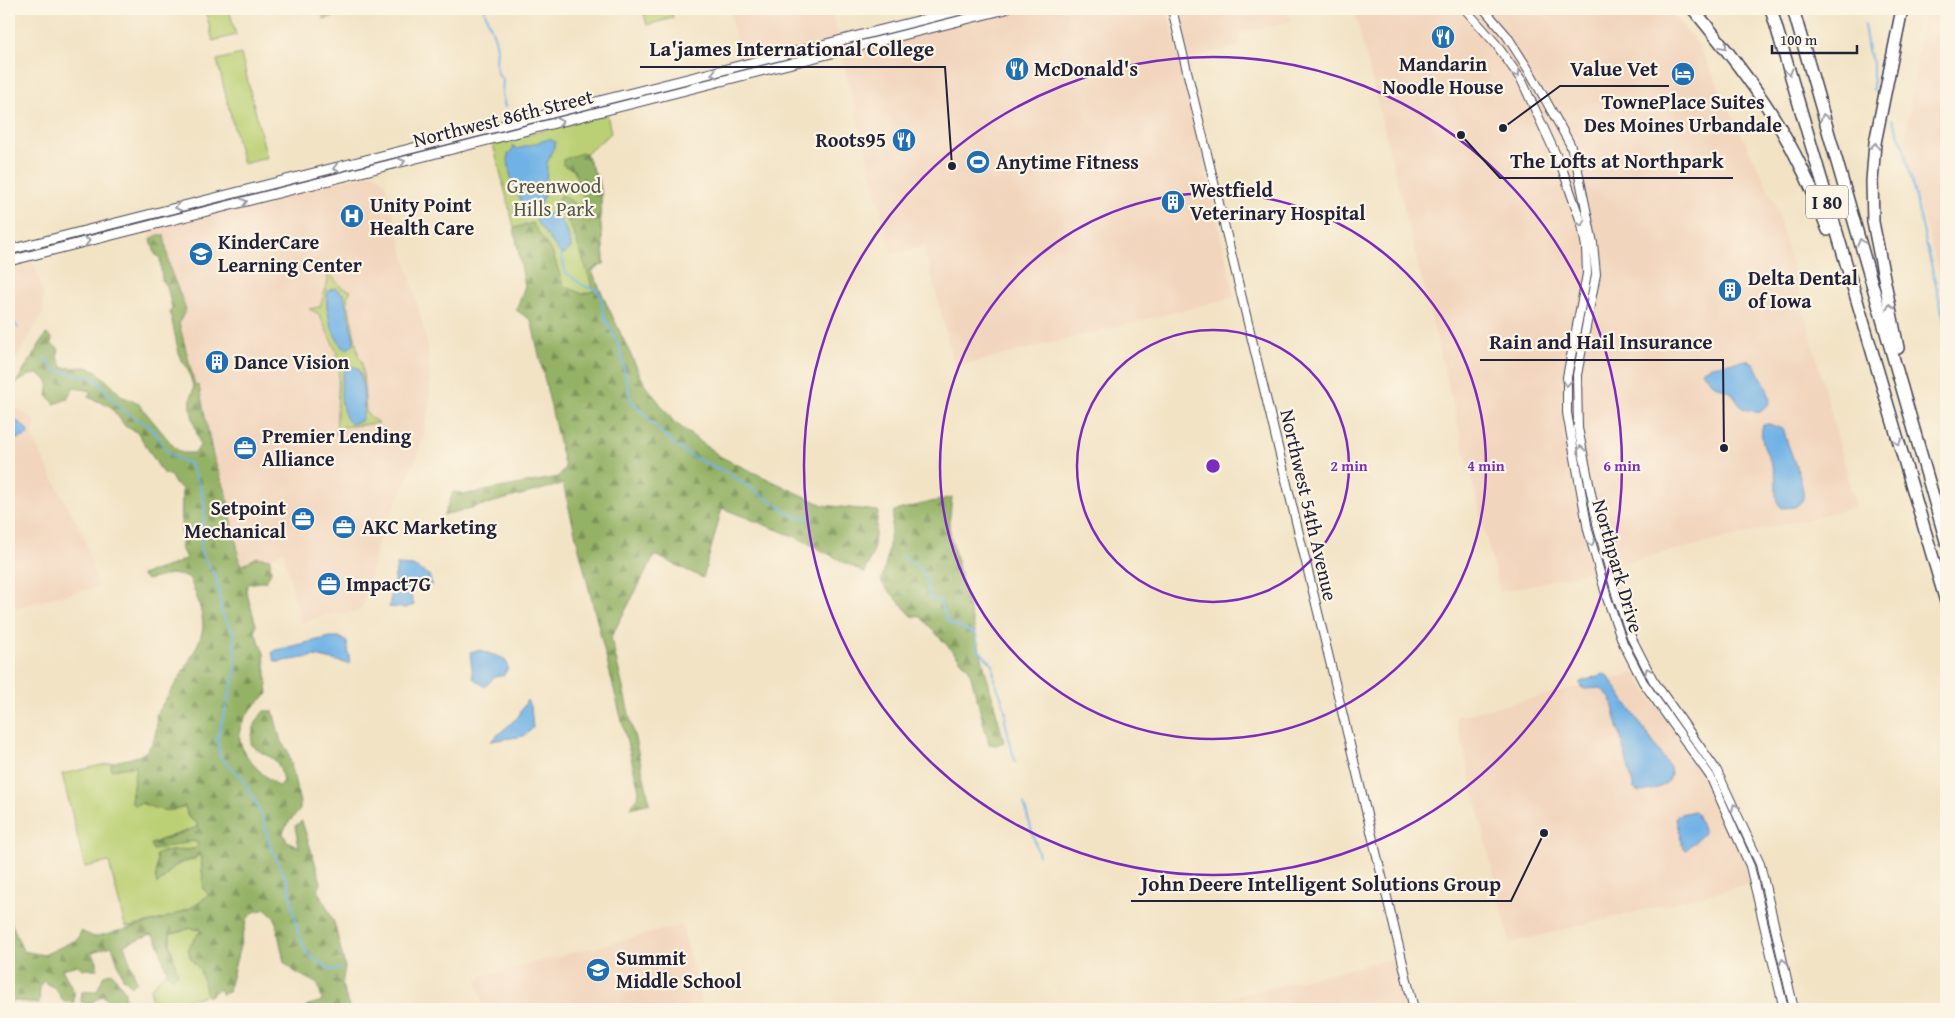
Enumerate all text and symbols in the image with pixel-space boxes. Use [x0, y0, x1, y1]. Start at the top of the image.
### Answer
scale bar [1772, 22, 1858, 54]
restaurant icon: Mandarin Noodle House [1430, 24, 1456, 50]
text: 100 m [1780, 29, 1818, 50]
callout: La'james International College [640, 31, 945, 67]
text: La'james International College [650, 33, 934, 64]
one-way arrow [1718, 40, 1727, 49]
place label: Mandarin Noodle House [1383, 49, 1504, 101]
callout: Value Vet [1560, 50, 1669, 86]
text: Value Vet [1570, 53, 1658, 84]
place label: McDonald's [1034, 54, 1138, 83]
restaurant icon: McDonald's [1004, 56, 1030, 82]
hotel icon: TownePlace Suites Des Moines Urbandale [1670, 61, 1696, 87]
one-way arrow [711, 68, 719, 78]
one-way arrow [1511, 68, 1520, 78]
one-way arrow [1784, 68, 1794, 76]
street label: Northwest 86th Street [410, 81, 596, 154]
place label: TownePlace Suites Des Moines Urbandale [1584, 87, 1782, 139]
one-way arrow [1820, 113, 1830, 121]
one-way arrow [555, 118, 563, 128]
place label: Roots95 [815, 125, 886, 154]
restaurant icon: Roots95 [891, 127, 917, 153]
callout: The Lofts at Northpark [1500, 142, 1733, 178]
one-way arrow [1869, 142, 1880, 150]
text: The Lofts at Northpark [1510, 145, 1725, 176]
place label: Anytime Fitness [996, 147, 1139, 176]
sports icon: Anytime Fitness [965, 149, 991, 175]
one-way arrow [398, 157, 407, 168]
one-way arrow [331, 162, 340, 173]
park label: Greenwood Hills Park [507, 171, 602, 223]
place label: Westfield Veterinary Hospital [1190, 175, 1365, 227]
road number: I 80 [1806, 186, 1848, 218]
building icon: Westfield Veterinary Hospital [1160, 189, 1186, 215]
place label: Unity Point Health Care [370, 190, 474, 242]
one-way arrow [240, 197, 248, 207]
one-way arrow [174, 202, 183, 212]
hospital icon: Unity Point Health Care [339, 203, 365, 229]
one-way arrow [1575, 218, 1586, 227]
place label: KinderCare Learning Center [218, 227, 362, 279]
one-way arrow [82, 236, 91, 247]
one-way arrow [1856, 238, 1866, 246]
school or university icon: KinderCare Learning Center [188, 241, 214, 267]
place label: Delta Dental of Iowa [1748, 263, 1858, 315]
building icon: Delta Dental of Iowa [1717, 277, 1743, 303]
one-way arrow [1885, 302, 1896, 311]
callout: Rain and Hail Insurance [1480, 324, 1723, 360]
text: Rain and Hail Insurance [1489, 326, 1713, 357]
place label: Dance Vision [234, 347, 350, 376]
building icon: Dance Vision [204, 349, 230, 375]
one-way arrow [1562, 379, 1573, 387]
street label: Northwest 54th Avenue [1273, 406, 1346, 604]
place label: Premier Lending Alliance [262, 421, 412, 473]
office icon: Premier Lending Alliance [232, 435, 258, 461]
one-way arrow [1893, 437, 1903, 445]
one-way arrow [1577, 444, 1587, 453]
text: 2 min [1330, 455, 1368, 476]
text: 4 min [1467, 455, 1505, 476]
text: 6 min [1603, 455, 1641, 476]
centre of rings [1204, 457, 1222, 475]
place label: Setpoint Mechanical [184, 493, 286, 545]
street label: Northpark Drive [1586, 496, 1651, 636]
office icon: Setpoint Mechanical [290, 506, 316, 532]
place label: AKC Marketing [362, 512, 497, 541]
office icon: AKC Marketing [331, 514, 357, 540]
one-way arrow [1585, 538, 1596, 547]
place label: Impact7G [346, 569, 431, 598]
office icon: Impact7G [316, 571, 342, 597]
one-way arrow [1644, 667, 1654, 676]
one-way arrow [1731, 803, 1742, 812]
callout: John Deere Intelligent Solutions Group [1131, 865, 1511, 901]
text: John Deere Intelligent Solutions Group [1138, 868, 1501, 899]
place label: Summit Middle School [616, 943, 742, 995]
school or university icon: Summit Middle School [585, 957, 611, 983]
one-way arrow [1778, 957, 1789, 966]

